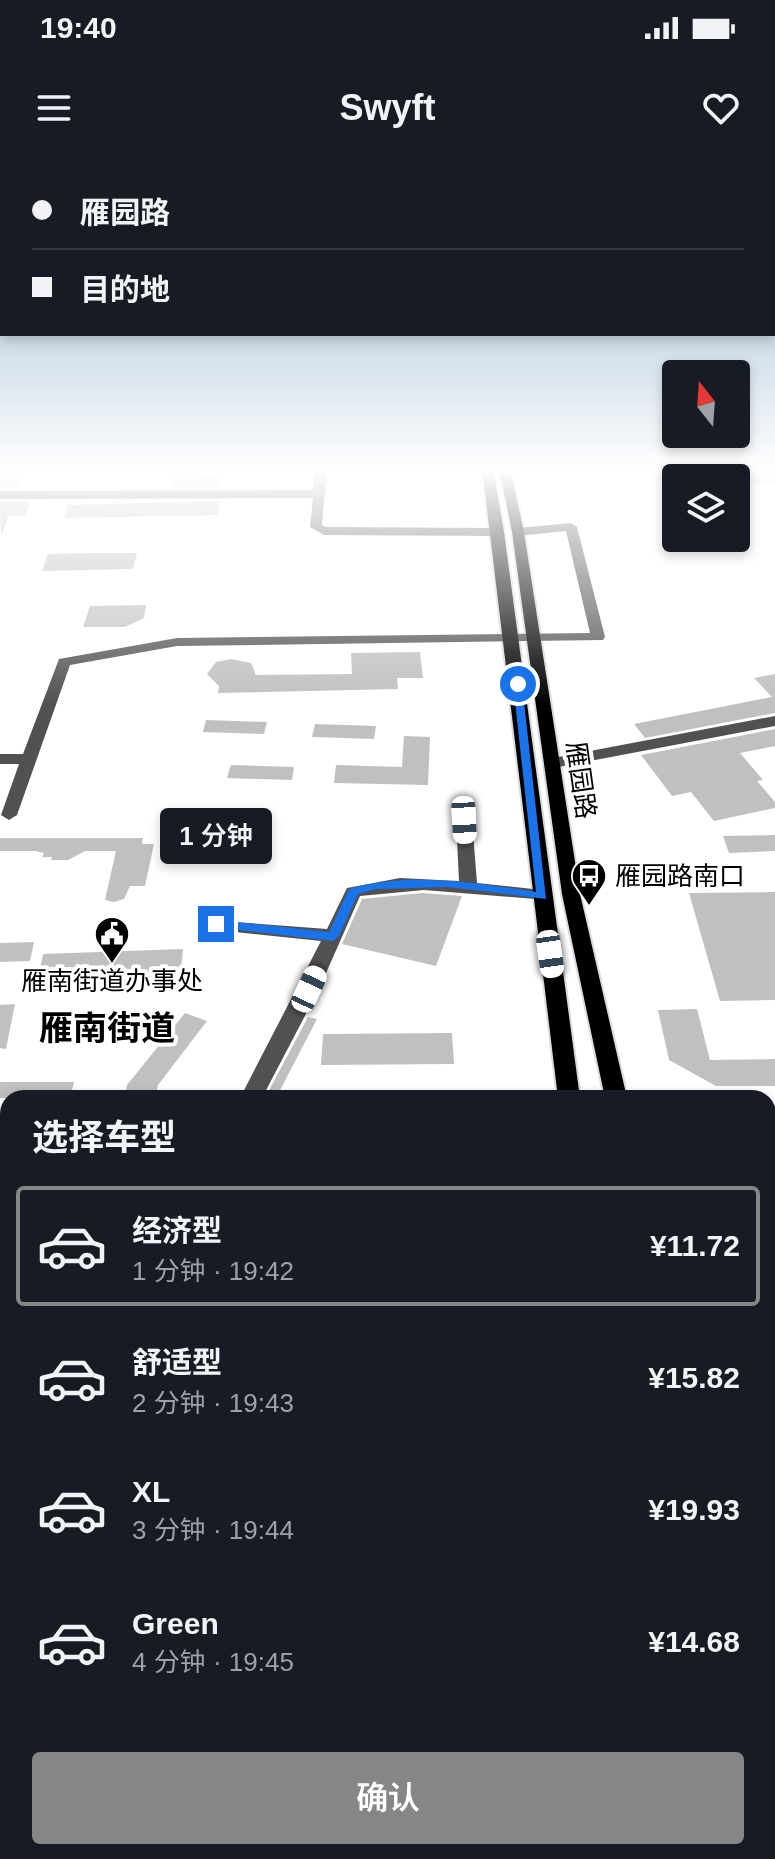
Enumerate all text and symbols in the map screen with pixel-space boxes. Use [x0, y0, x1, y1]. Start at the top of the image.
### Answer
text: 19:40 [40, 11, 117, 44]
icon: menu [32, 86, 76, 130]
icon: heart [699, 86, 743, 130]
text: Swyft [339, 87, 436, 128]
text: 雁园路 [80, 196, 170, 229]
text: 目的地 [80, 273, 170, 306]
north arrow [662, 360, 750, 448]
map controls [662, 360, 750, 552]
button: layers [662, 464, 750, 552]
route start [500, 666, 536, 702]
street label: 雁园路 [561, 739, 601, 821]
car [451, 795, 477, 845]
callout: 1 分钟 [160, 808, 272, 864]
text: 1 分钟 [179, 821, 253, 851]
bus stop icon: 雁园路南口 [570, 857, 608, 907]
place label: 雁园路南口 [615, 861, 745, 891]
route end [198, 906, 234, 942]
public building icon: 雁南街道办事处 [93, 915, 131, 965]
car [535, 929, 565, 979]
car [288, 962, 330, 1016]
place label: 雁南街道办事处 [21, 966, 203, 996]
district label: 雁南街道 [39, 1009, 175, 1047]
text: 选择车型 [32, 1117, 176, 1158]
icon: car [36, 1210, 108, 1282]
text: 经济型 [132, 1214, 222, 1247]
text: ¥11.72 [650, 1229, 740, 1262]
text: 1 分钟 · 19:42 [132, 1256, 294, 1286]
icon: car [36, 1342, 108, 1414]
text: 舒适型 [132, 1346, 222, 1379]
text: ¥15.82 [648, 1361, 740, 1394]
text: 2 分钟 · 19:43 [132, 1388, 294, 1418]
icon: car [36, 1474, 108, 1546]
text: XL [132, 1475, 170, 1508]
text: ¥19.93 [648, 1493, 740, 1526]
text: 3 分钟 · 19:44 [132, 1515, 294, 1545]
icon: car [36, 1606, 108, 1678]
text: Green [132, 1607, 219, 1640]
text: ¥14.68 [648, 1625, 740, 1658]
text: 4 分钟 · 19:45 [132, 1647, 294, 1677]
button: 确认 [32, 1752, 744, 1844]

